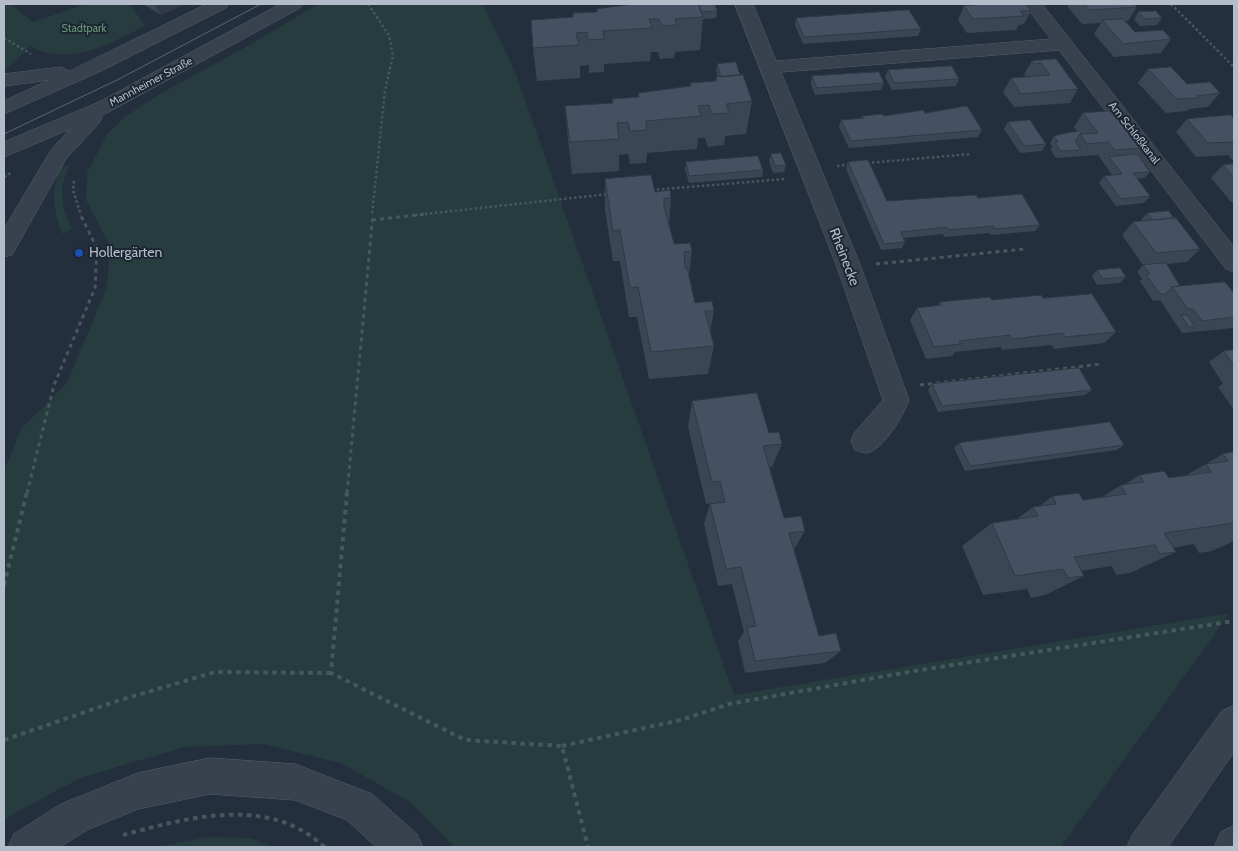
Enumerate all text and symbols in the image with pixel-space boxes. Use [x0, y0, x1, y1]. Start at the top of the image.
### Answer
park label: Stadtpark [62, 22, 106, 36]
street label: Mannheimer Straße [107, 55, 195, 109]
street label: Am Schloßkanal [1106, 99, 1162, 167]
street label: Rheinecke [825, 226, 863, 288]
place label: Hollergärten [89, 245, 162, 261]
marker: Hollergärten [73, 247, 85, 259]

